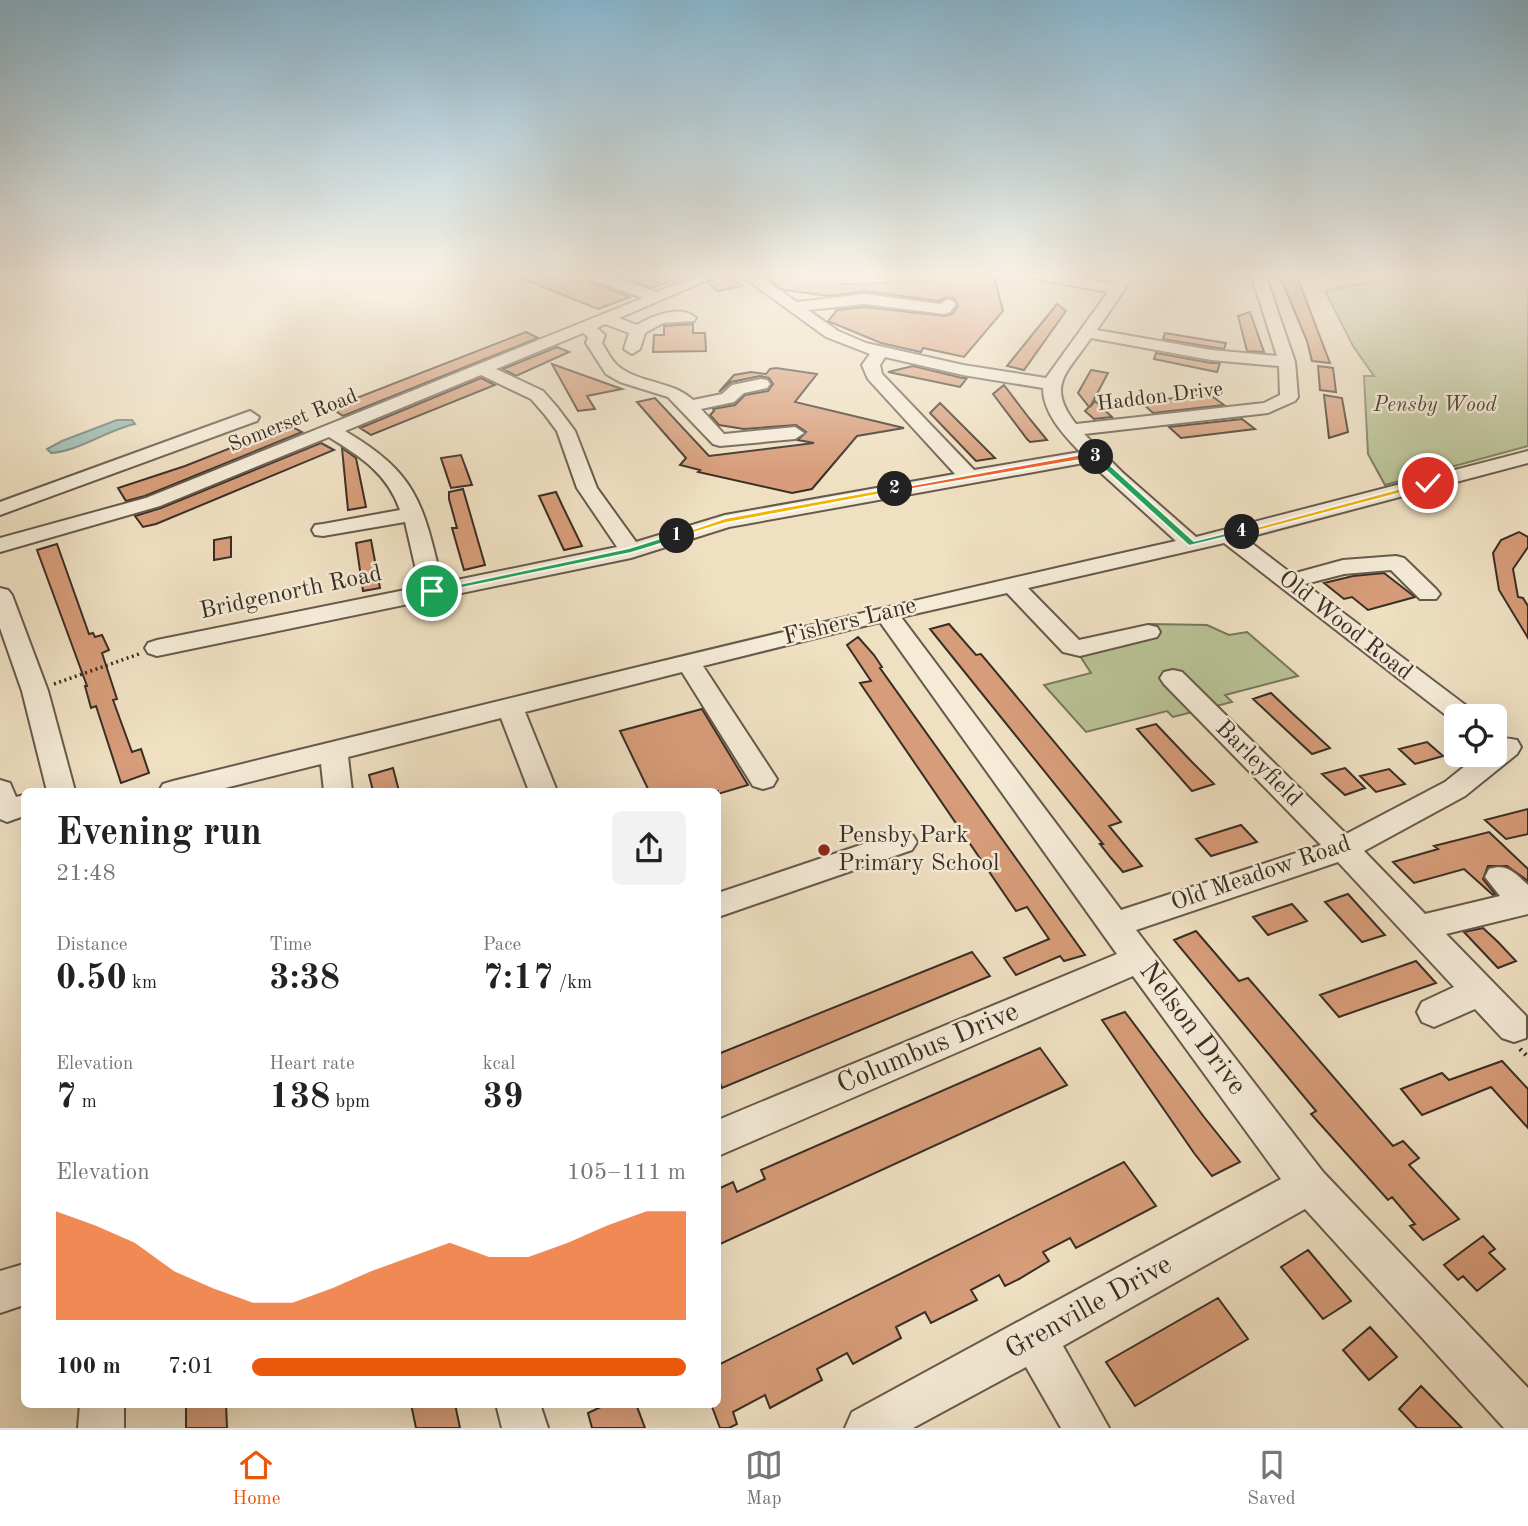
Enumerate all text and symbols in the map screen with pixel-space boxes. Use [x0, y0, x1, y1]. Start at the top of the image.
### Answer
street label: Haddon Drive [1096, 379, 1224, 415]
street label: Somerset Road [225, 386, 361, 456]
park label: Pensby Wood [1372, 395, 1497, 416]
pin: 3 [1078, 440, 1114, 475]
text: 3 [1090, 447, 1101, 466]
pin [1398, 453, 1458, 513]
icon: check [1409, 464, 1447, 502]
pin: 2 [878, 472, 912, 506]
text: 2 [889, 479, 900, 498]
pin: 4 [1224, 514, 1260, 550]
pin: 1 [660, 518, 694, 554]
text: 4 [1236, 522, 1247, 541]
text: 1 [671, 526, 682, 545]
pin [402, 561, 462, 621]
street label: Bridgenorth Road [198, 562, 384, 624]
street label: Old Wood Road [1274, 567, 1416, 685]
icon: arrive [413, 572, 451, 610]
street label: Fishers Lane [781, 594, 919, 650]
map controls [1444, 704, 1507, 767]
button: locate [1444, 704, 1507, 767]
street label: Barleyfield [1210, 716, 1306, 812]
button: share [612, 811, 686, 885]
text: Evening run [56, 815, 262, 853]
place label: Pensby Park Primary School [838, 824, 1000, 876]
street label: Old Meadow Road [1168, 832, 1354, 916]
marker: Pensby Park Primary School [816, 842, 832, 858]
text: 21:48 [56, 862, 116, 885]
text: Distance [56, 936, 128, 955]
text: Time [269, 936, 312, 955]
text: Pace [483, 936, 521, 955]
street label: Nelson Drive [1133, 957, 1251, 1101]
text: 0.50 [56, 961, 127, 996]
text: 3:38 [269, 961, 340, 996]
text: 7:17 [483, 961, 553, 996]
text: km [127, 974, 157, 993]
text: /km [553, 974, 592, 993]
street label: Columbus Drive [833, 998, 1023, 1100]
text: Elevation [56, 1055, 133, 1074]
text: Heart rate [269, 1055, 355, 1074]
text: kcal [483, 1055, 515, 1074]
text: 7 [56, 1080, 76, 1115]
text: 138 [269, 1080, 330, 1115]
text: 39 [483, 1080, 523, 1115]
text: m [76, 1093, 97, 1112]
text: bpm [330, 1093, 370, 1112]
text: Elevation [56, 1161, 150, 1184]
text: 105–111 m [567, 1161, 686, 1184]
street label: Grenville Drive [1001, 1251, 1177, 1365]
text: 100 m [56, 1355, 121, 1378]
text: 7:01 [168, 1355, 214, 1378]
tab: Home [232, 1446, 280, 1511]
tab: Map [745, 1446, 783, 1511]
tab: Saved [1247, 1446, 1296, 1511]

